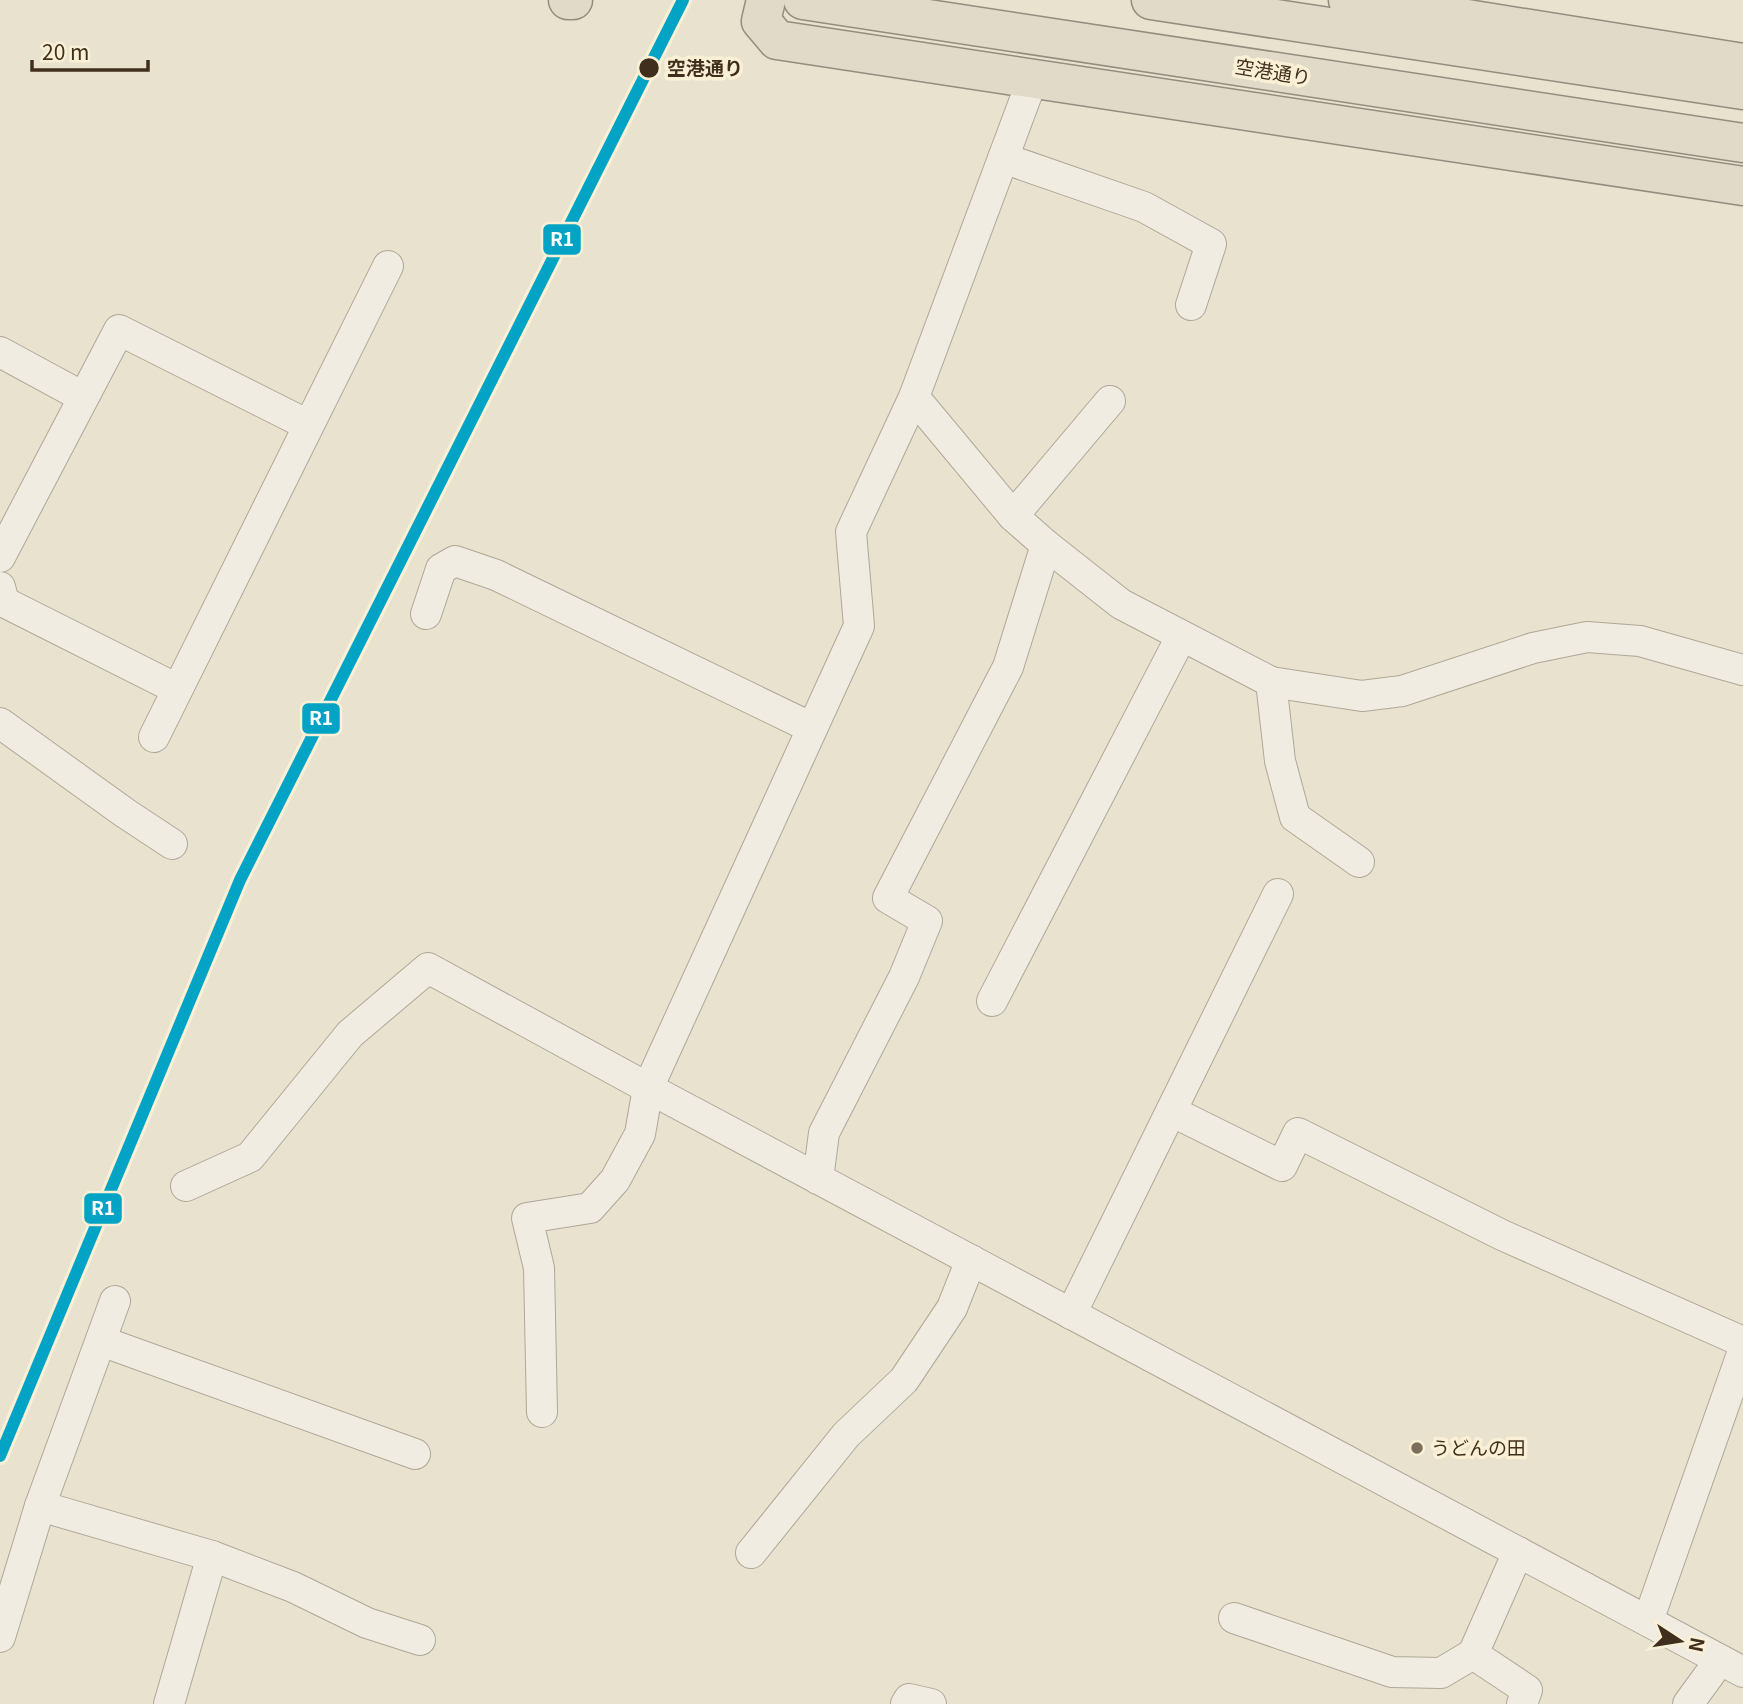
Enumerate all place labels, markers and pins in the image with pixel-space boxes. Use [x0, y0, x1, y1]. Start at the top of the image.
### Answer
place label: 空港通り [667, 53, 743, 80]
marker: 空港通り [637, 56, 661, 80]
place label: うどんの田 [1431, 1433, 1526, 1460]
marker: うどんの田 [1409, 1440, 1425, 1456]

